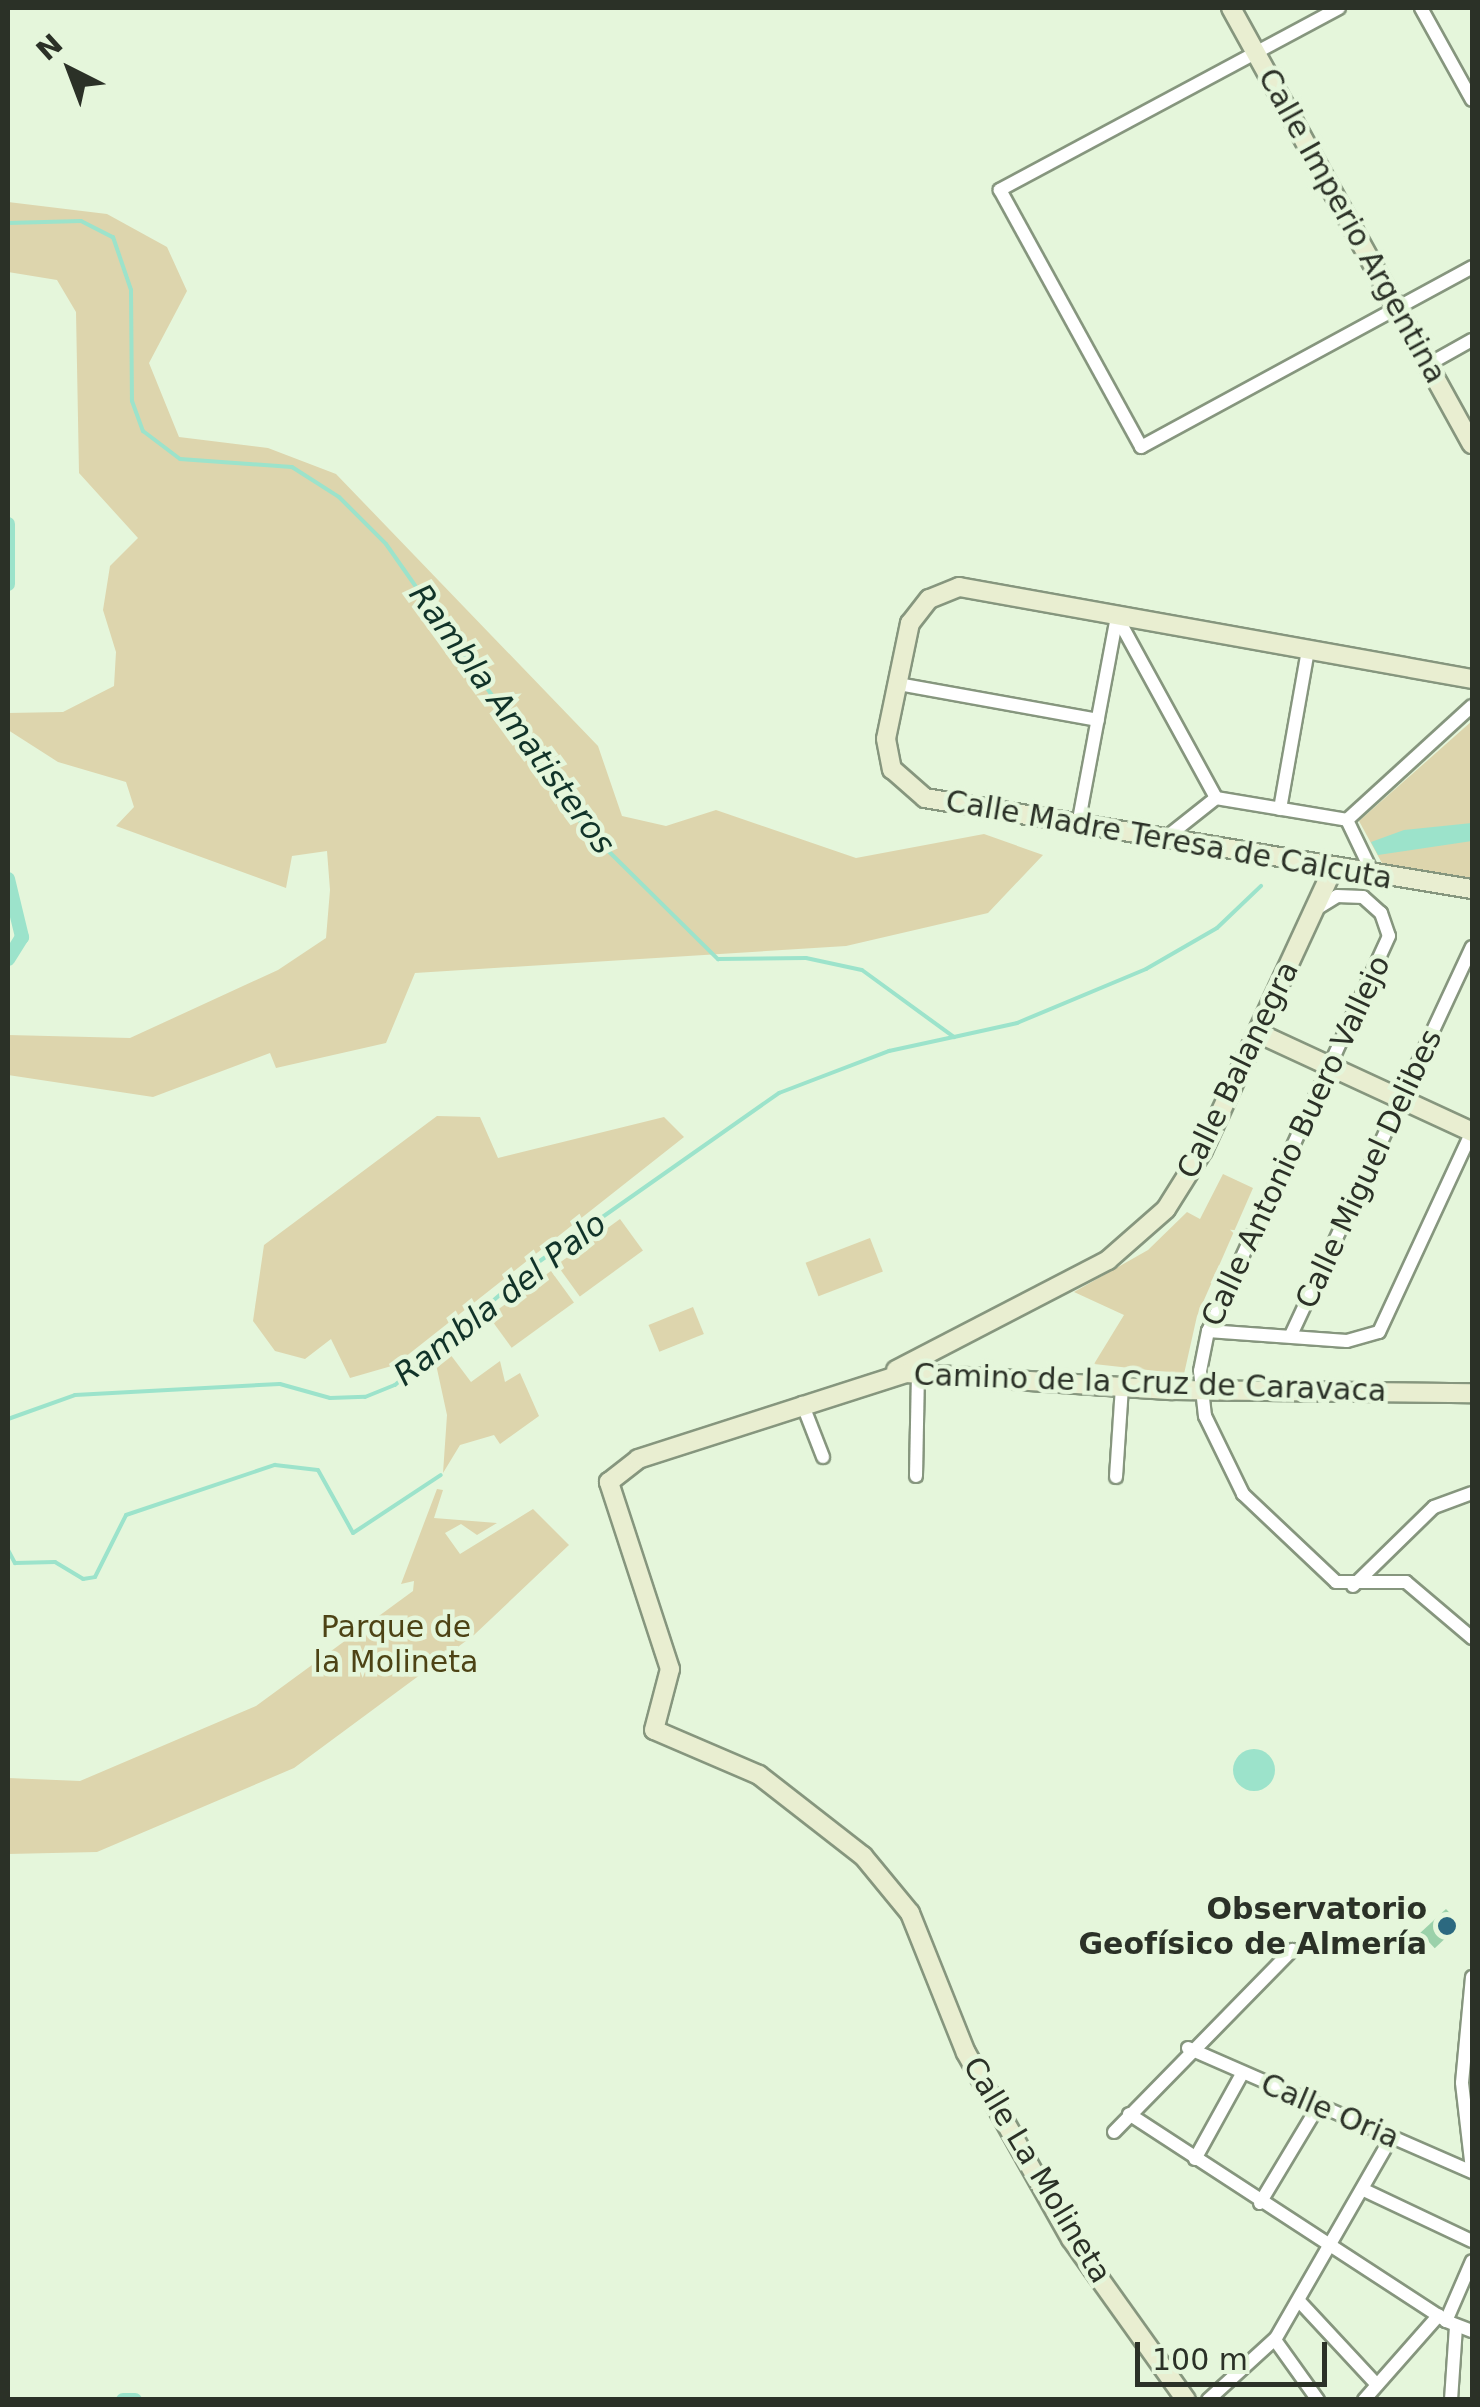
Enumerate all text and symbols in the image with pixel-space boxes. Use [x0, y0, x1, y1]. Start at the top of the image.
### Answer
north arrow [20, 20, 120, 120]
text: N [30, 27, 69, 67]
street label: Calle Imperio Argentina [1250, 62, 1454, 390]
water label: Rambla Amatisteros [401, 576, 623, 862]
street label: Calle Madre Teresa de Calcuta [943, 783, 1395, 897]
street label: Calle Antonio Buero Vallejo [1194, 950, 1398, 1332]
street label: Calle Balanegra [1170, 956, 1306, 1184]
street label: Calle Miguel Delibes [1288, 1024, 1450, 1314]
water label: Rambla del Palo [386, 1204, 614, 1394]
street label: Camino de la Cruz de Caravaca [913, 1357, 1387, 1409]
park label: Parque de la Molineta [314, 1609, 478, 1680]
place label: Observatorio Geofísico de Almería [1078, 1891, 1427, 1962]
marker: Observatorio Geofísico de Almería [1436, 1915, 1458, 1937]
street label: Calle La Molineta [955, 2051, 1119, 2289]
street label: Calle Oria [1255, 2066, 1405, 2156]
scale bar [1140, 2322, 1332, 2384]
text: 100 m [1152, 2342, 1248, 2377]

